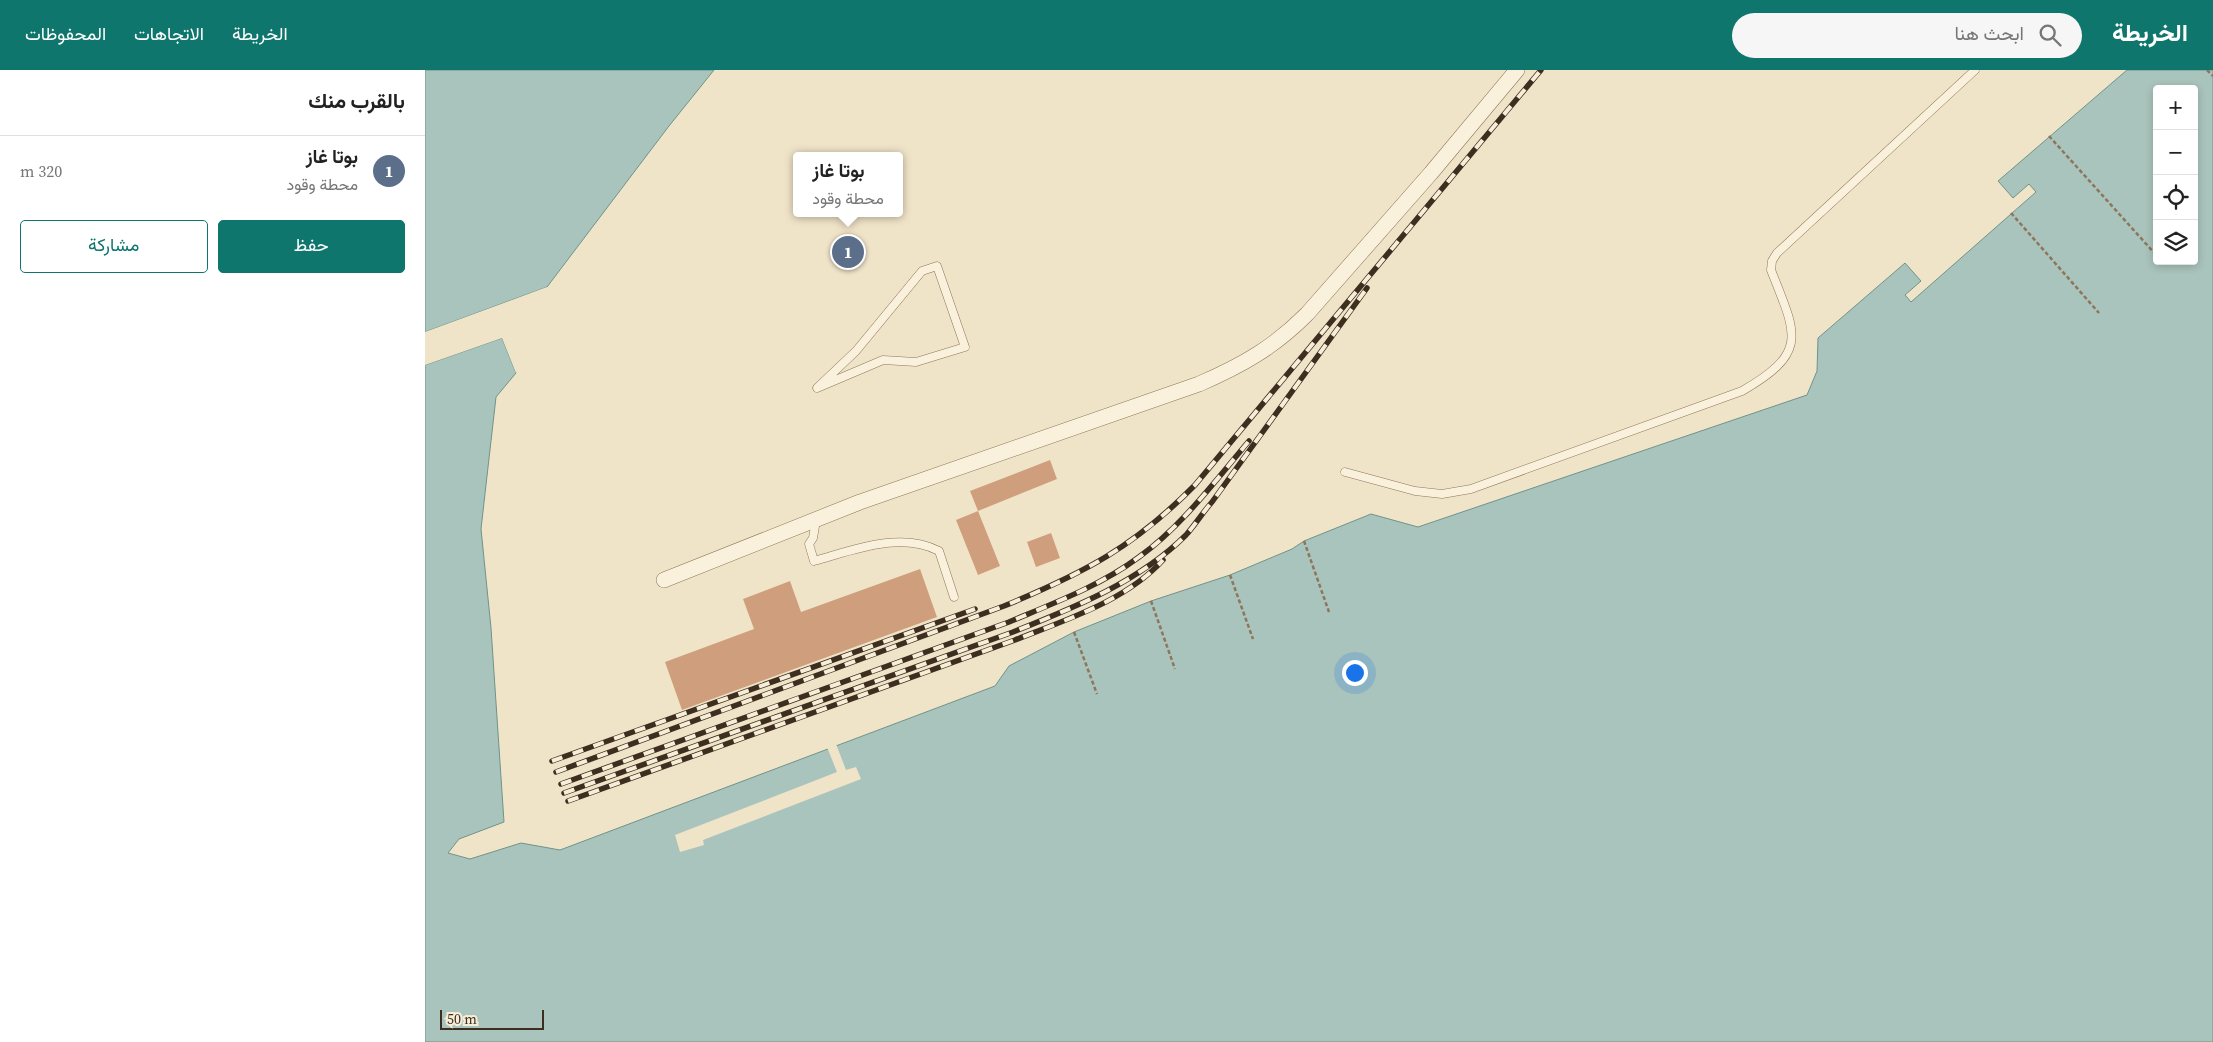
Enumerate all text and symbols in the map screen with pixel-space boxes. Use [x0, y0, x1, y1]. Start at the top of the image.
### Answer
search box [1732, 13, 2082, 58]
text: الخريطة [2112, 16, 2188, 49]
text: ابحث هنا [1954, 20, 2024, 46]
text: المحفوظات [25, 21, 106, 46]
text: الاتجاهات [134, 21, 204, 46]
text: الخريطة [232, 21, 288, 46]
icon: search [2036, 21, 2064, 49]
map controls [2153, 85, 2198, 265]
button: + [2153, 85, 2198, 130]
text: بالقرب منك [308, 86, 405, 115]
button: − [2153, 130, 2198, 175]
text: بوتا غاز [306, 143, 358, 169]
popup [793, 152, 903, 217]
text: بوتا غاز [812, 157, 865, 183]
text: 320 m [20, 160, 62, 182]
text: 1 [385, 160, 393, 182]
text: محطة وقود [287, 173, 358, 195]
button: locate [2153, 175, 2198, 220]
text: محطة وقود [812, 187, 884, 209]
button: مشاركة [20, 220, 208, 273]
button: حفظ [218, 220, 405, 273]
button: layers [2153, 220, 2198, 265]
pin: 1 [832, 233, 864, 271]
your location [1342, 660, 1368, 686]
scale bar [440, 1007, 544, 1030]
text: 50 m [447, 1009, 477, 1029]

